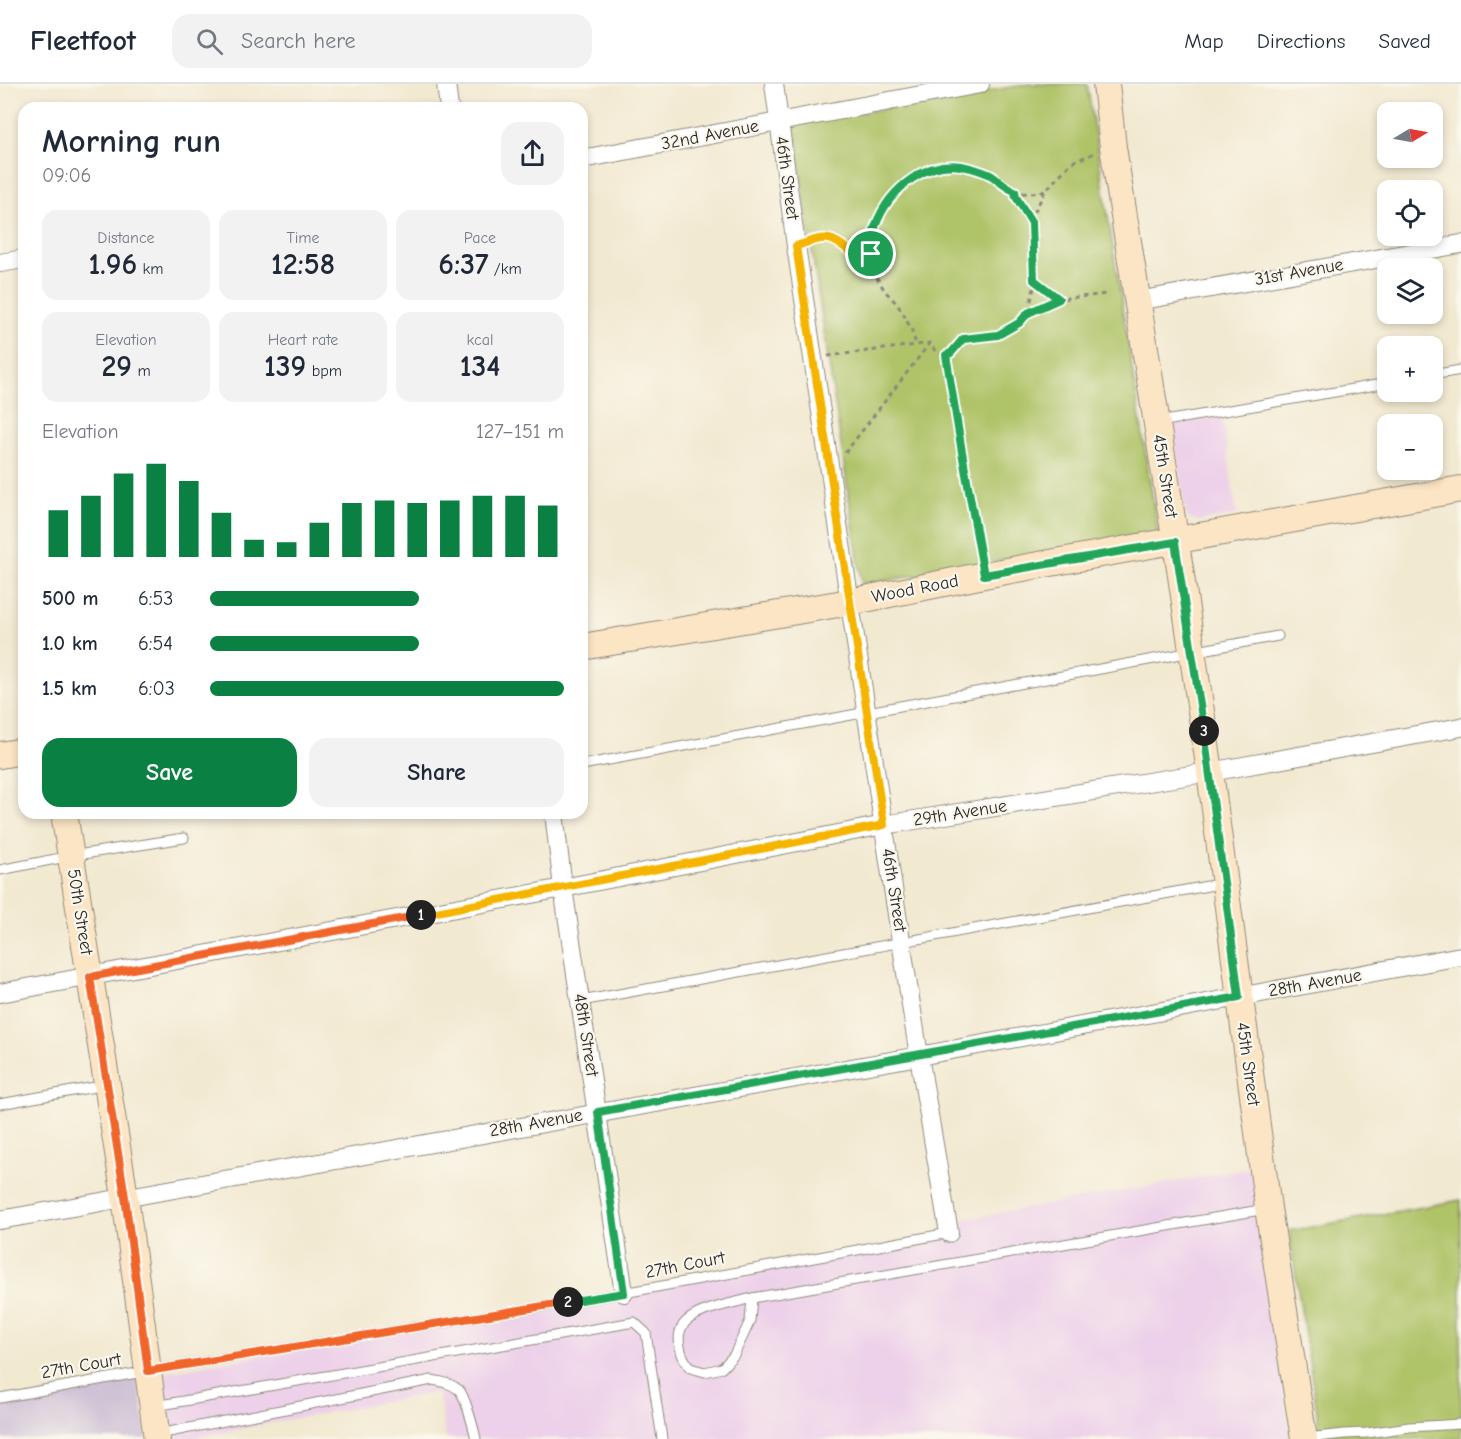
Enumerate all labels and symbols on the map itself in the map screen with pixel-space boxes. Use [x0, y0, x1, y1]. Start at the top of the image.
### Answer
north arrow [1377, 102, 1443, 168]
street label: 32nd Avenue [659, 115, 761, 155]
street label: 46th Street [771, 135, 803, 222]
pin [845, 228, 896, 279]
street label: 31st Avenue [1253, 254, 1345, 290]
street label: 45th Street [1148, 433, 1182, 520]
street label: Wood Road [870, 570, 960, 608]
pin: 3 [1189, 716, 1219, 746]
street label: 29th Avenue [912, 795, 1008, 831]
street label: 46th Street [877, 847, 911, 934]
street label: 50th Street [63, 868, 97, 957]
pin: 1 [406, 900, 436, 930]
street label: 28th Avenue [1267, 964, 1363, 1002]
street label: 48th Street [569, 992, 603, 1079]
street label: 45th Street [1232, 1021, 1264, 1108]
street label: 28th Avenue [488, 1104, 584, 1142]
street label: 27th Court [643, 1247, 727, 1283]
pin: 2 [553, 1287, 583, 1317]
street label: 27th Court [39, 1348, 123, 1383]

